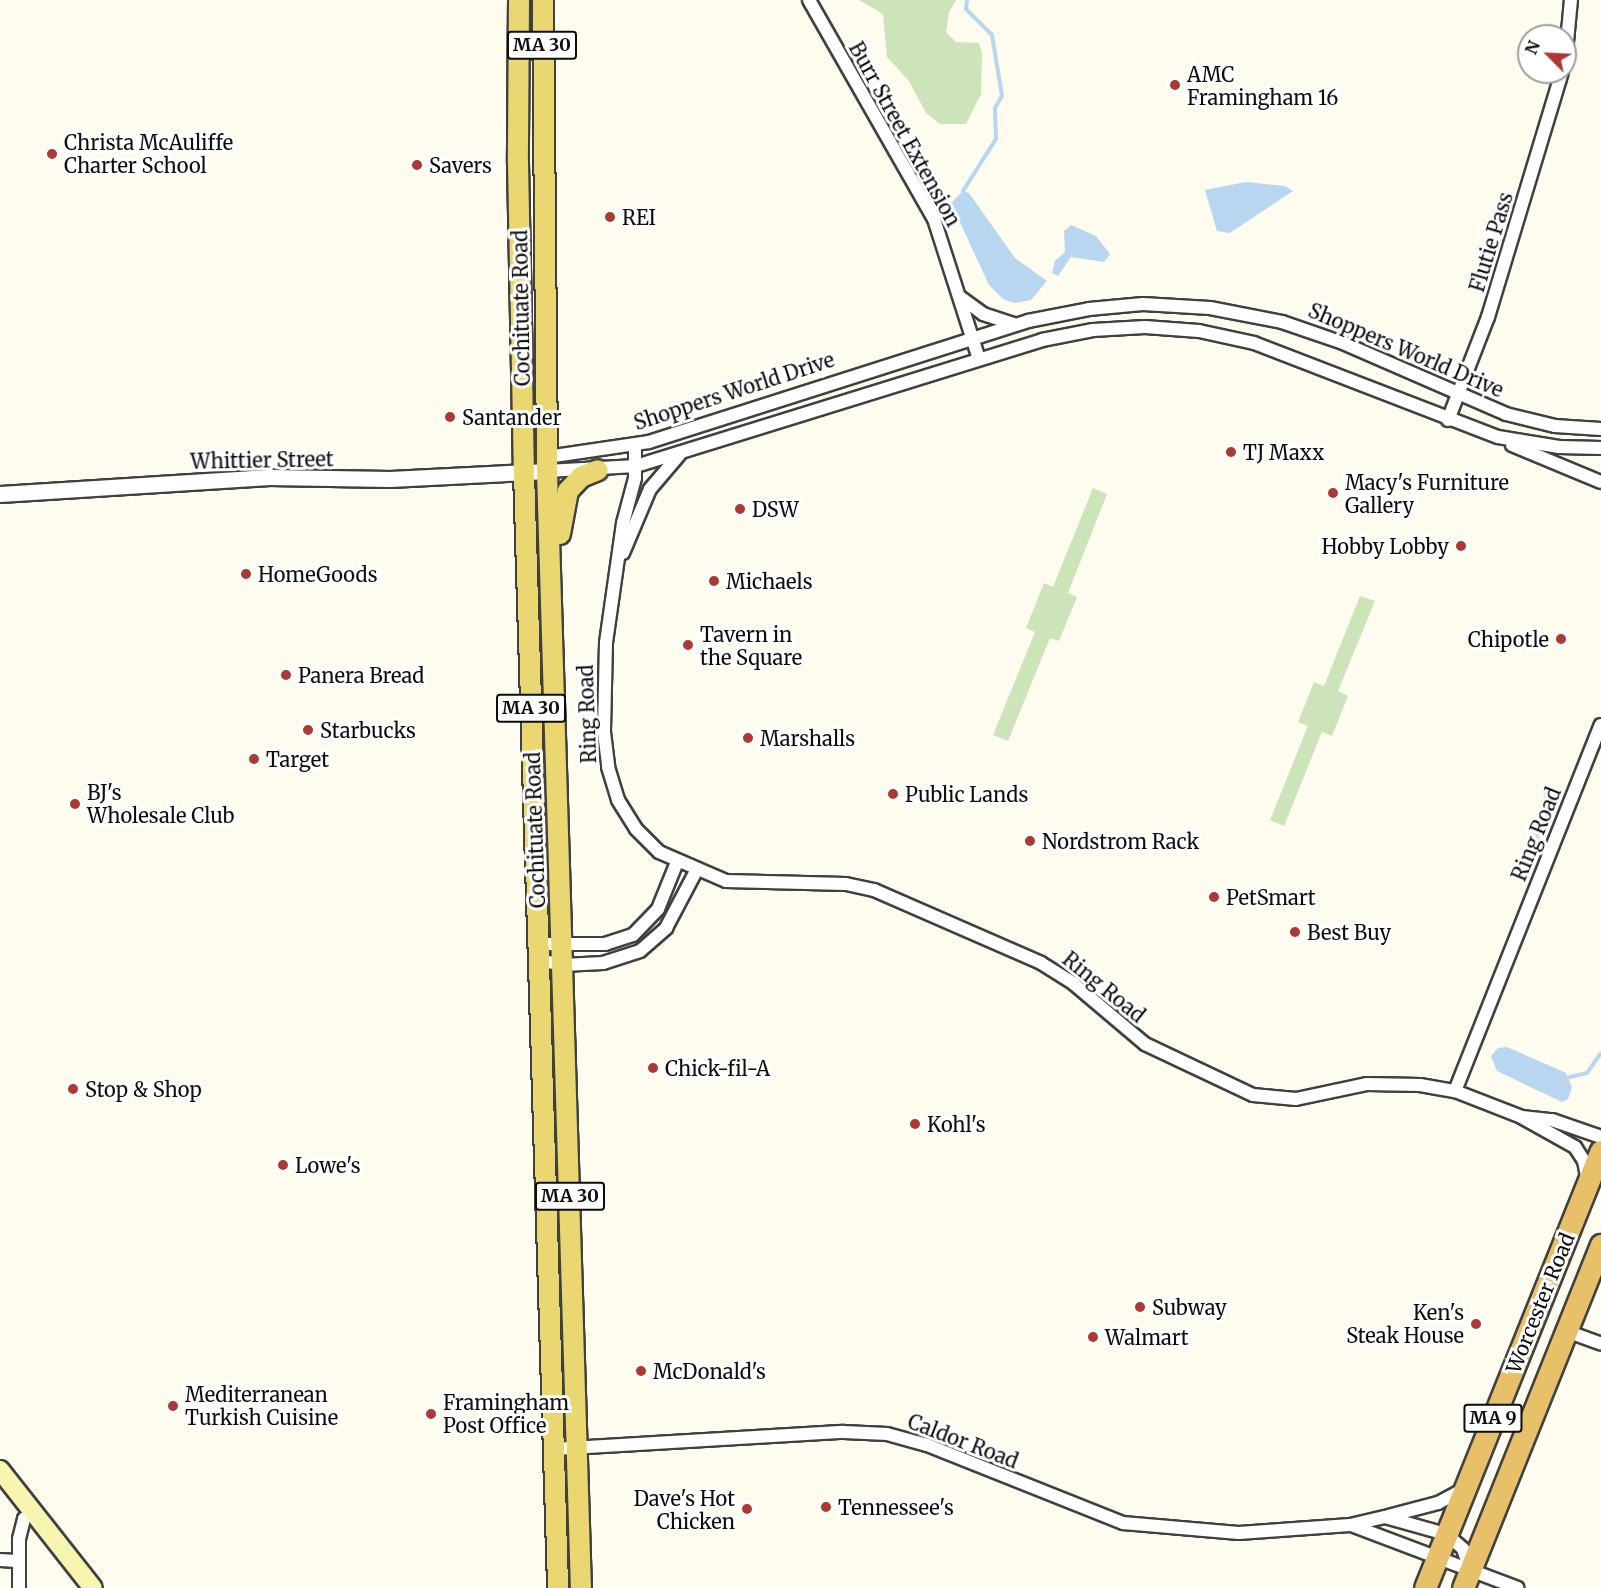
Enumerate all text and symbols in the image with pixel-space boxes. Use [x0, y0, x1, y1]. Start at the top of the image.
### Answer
north arrow [1517, 24, 1577, 84]
road number: MA 30 [506, 30, 578, 60]
street label: Burr Street Extension [844, 37, 966, 231]
text: N [1521, 38, 1544, 57]
place label: AMC Framingham 16 [1187, 62, 1338, 109]
marker: AMC Framingham 16 [1168, 78, 1182, 92]
place label: Christa McAuliffe Charter School [64, 130, 233, 177]
marker: Christa McAuliffe Charter School [45, 147, 59, 161]
place label: Savers [429, 153, 492, 177]
marker: Savers [410, 158, 424, 172]
street label: Flutie Pass [1464, 189, 1518, 295]
place label: REI [622, 205, 656, 229]
marker: REI [603, 210, 617, 224]
street label: Cochituate Road [508, 230, 534, 386]
street label: Shoppers World Drive [1305, 298, 1507, 402]
street label: Shoppers World Drive [631, 347, 837, 435]
place label: Santander [462, 405, 561, 429]
marker: Santander [443, 410, 457, 424]
place label: TJ Maxx [1243, 440, 1324, 464]
marker: TJ Maxx [1224, 445, 1238, 459]
street label: Whittier Street [190, 447, 334, 473]
place label: Macy's Furniture Gallery [1345, 470, 1509, 517]
marker: Macy's Furniture Gallery [1326, 486, 1340, 500]
place label: DSW [752, 497, 799, 521]
marker: DSW [733, 502, 747, 516]
place label: Hobby Lobby [1321, 534, 1449, 558]
marker: Hobby Lobby [1454, 539, 1468, 553]
place label: HomeGoods [258, 562, 377, 586]
marker: HomeGoods [239, 567, 253, 581]
place label: Michaels [726, 569, 812, 593]
marker: Michaels [707, 574, 721, 588]
place label: Tavern in the Square [700, 622, 802, 669]
place label: Chipotle [1468, 627, 1549, 651]
marker: Chipotle [1554, 632, 1568, 646]
marker: Tavern in the Square [681, 638, 695, 652]
place label: Panera Bread [298, 663, 424, 687]
street label: Ring Road [573, 664, 601, 764]
marker: Panera Bread [279, 668, 293, 682]
road number: MA 30 [495, 693, 567, 723]
place label: Starbucks [320, 718, 416, 742]
marker: Starbucks [301, 723, 315, 737]
place label: Marshalls [760, 726, 855, 750]
marker: Marshalls [741, 731, 755, 745]
place label: Target [266, 747, 329, 771]
street label: Cochituate Road [520, 751, 550, 909]
marker: Target [247, 752, 261, 766]
place label: BJ's Wholesale Club [87, 780, 234, 827]
place label: Public Lands [905, 782, 1028, 806]
street label: Ring Road [1506, 784, 1566, 884]
marker: Public Lands [886, 787, 900, 801]
marker: BJ's Wholesale Club [68, 797, 82, 811]
place label: Nordstrom Rack [1042, 829, 1199, 853]
marker: Nordstrom Rack [1023, 834, 1037, 848]
place label: PetSmart [1226, 885, 1316, 909]
marker: PetSmart [1207, 890, 1221, 904]
place label: Best Buy [1307, 920, 1391, 944]
marker: Best Buy [1288, 925, 1302, 939]
street label: Ring Road [1058, 947, 1150, 1027]
place label: Chick-fil-A [665, 1056, 770, 1080]
marker: Chick-fil-A [646, 1061, 660, 1075]
place label: Stop & Shop [85, 1077, 202, 1101]
marker: Stop & Shop [66, 1082, 80, 1096]
place label: Kohl's [927, 1112, 986, 1136]
marker: Kohl's [908, 1117, 922, 1131]
place label: Lowe's [295, 1153, 361, 1177]
marker: Lowe's [276, 1158, 290, 1172]
road number: MA 30 [534, 1181, 606, 1211]
street label: Worcester Road [1501, 1229, 1579, 1377]
place label: Subway [1152, 1295, 1227, 1319]
marker: Subway [1133, 1300, 1147, 1314]
place label: Ken's Steak House [1346, 1300, 1464, 1347]
marker: Ken's Steak House [1469, 1317, 1483, 1331]
place label: Walmart [1105, 1325, 1189, 1349]
marker: Walmart [1086, 1330, 1100, 1344]
place label: McDonald's [653, 1359, 766, 1383]
marker: McDonald's [634, 1364, 648, 1378]
place label: Mediterranean Turkish Cuisine [185, 1382, 338, 1429]
place label: Framingham Post Office [443, 1390, 569, 1437]
marker: Mediterranean Turkish Cuisine [166, 1399, 180, 1413]
road number: MA 9 [1463, 1403, 1523, 1433]
marker: Framingham Post Office [424, 1407, 438, 1421]
street label: Caldor Road [904, 1409, 1022, 1473]
place label: Dave's Hot Chicken [634, 1486, 735, 1533]
place label: Tennessee's [838, 1495, 954, 1519]
marker: Tennessee's [819, 1500, 833, 1514]
marker: Dave's Hot Chicken [740, 1502, 754, 1516]

